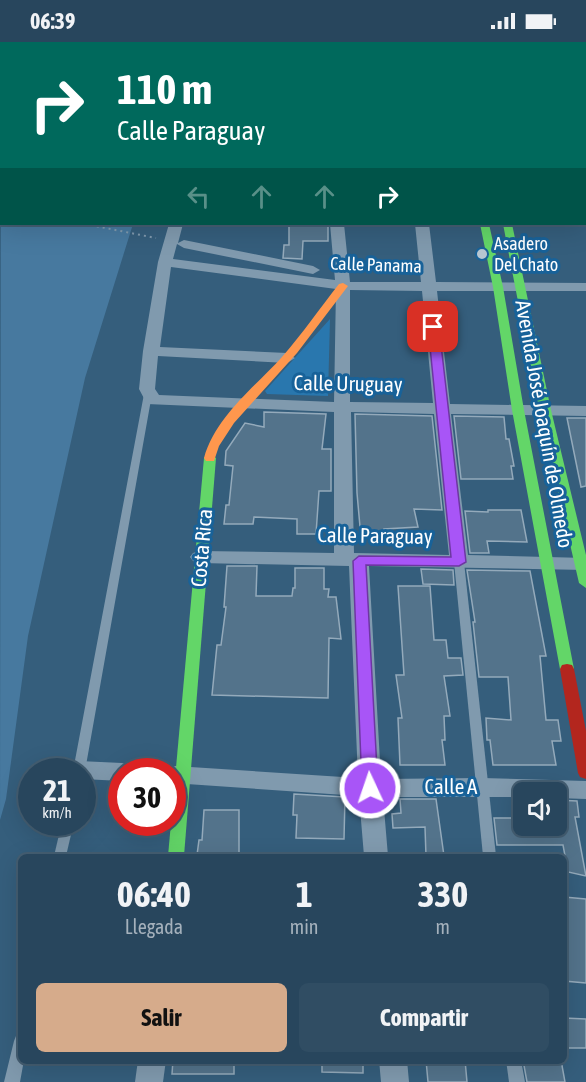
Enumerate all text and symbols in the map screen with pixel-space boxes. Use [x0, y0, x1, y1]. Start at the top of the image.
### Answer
text: 06:39 [30, 8, 75, 34]
text: 110 m [117, 65, 212, 113]
icon: right [18, 66, 96, 144]
text: Calle Paraguay [117, 115, 265, 146]
icon: left [182, 180, 215, 213]
icon: ahead [245, 180, 278, 213]
icon: ahead [308, 180, 341, 213]
icon: right [371, 180, 404, 213]
place label: Asadero Del Chato [494, 233, 558, 275]
marker: Asadero Del Chato [475, 247, 489, 261]
street label: Calle Panama [330, 252, 422, 277]
street label: Avenida José Joaquín de Olmedo [511, 298, 579, 550]
pin [407, 301, 458, 352]
icon: arrive [416, 310, 449, 343]
street label: Calle Uruguay [293, 370, 403, 396]
street label: Costa Rica [186, 508, 216, 588]
street label: Calle Paraguay [317, 522, 433, 548]
position arrow [338, 756, 402, 820]
speed limit sign: 30 [108, 758, 186, 836]
text: 21 [43, 773, 71, 807]
street label: Calle A [425, 774, 478, 798]
map controls [513, 782, 567, 836]
button: sound [513, 782, 567, 836]
text: km/h [42, 804, 72, 821]
text: 06:40 [117, 873, 191, 915]
text: 1 [296, 873, 313, 915]
text: 330 [417, 873, 468, 915]
text: Llegada [125, 915, 183, 938]
text: min [290, 915, 319, 938]
text: m [436, 915, 450, 938]
button: Salir [36, 983, 287, 1052]
button: Compartir [299, 983, 549, 1052]

